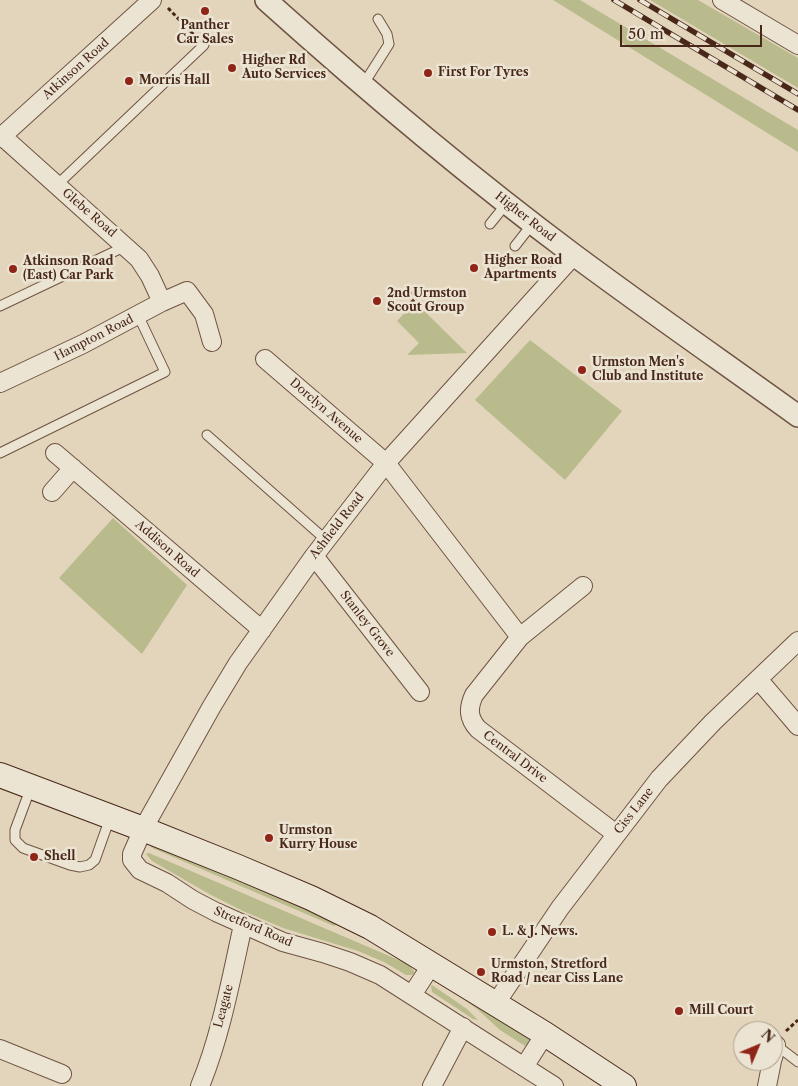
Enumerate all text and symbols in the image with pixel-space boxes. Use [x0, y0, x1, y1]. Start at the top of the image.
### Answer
marker: Panther Car Sales [199, 5, 211, 17]
scale bar [623, 15, 766, 47]
place label: Panther Car Sales [176, 19, 234, 47]
text: 50 m [628, 24, 664, 43]
street label: Atkinson Road [40, 36, 112, 102]
place label: Higher Rd Auto Services [242, 54, 326, 82]
marker: Higher Rd Auto Services [226, 62, 238, 74]
place label: First For Tyres [438, 66, 529, 80]
marker: First For Tyres [422, 67, 434, 79]
place label: Morris Hall [139, 74, 210, 88]
marker: Morris Hall [123, 75, 135, 87]
street label: Glebe Road [59, 186, 119, 240]
street label: Higher Road [492, 189, 558, 245]
place label: Higher Road Apartments [484, 254, 562, 282]
place label: Atkinson Road (East) Car Park [23, 255, 114, 283]
marker: Higher Road Apartments [468, 262, 480, 274]
marker: Atkinson Road (East) Car Park [7, 263, 19, 275]
place label: 2nd Urmston Scout Group [387, 287, 467, 315]
marker: 2nd Urmston Scout Group [371, 295, 383, 307]
street label: Hampton Road [52, 312, 136, 364]
place label: Urmston Men's Club and Institute [592, 356, 703, 384]
marker: Urmston Men's Club and Institute [576, 364, 588, 376]
street label: Dorclyn Avenue [287, 375, 365, 447]
street label: Ashfield Road [307, 490, 367, 562]
street label: Addison Road [132, 517, 202, 581]
street label: Stanley Grove [337, 588, 397, 660]
street label: Central Drive [480, 728, 550, 786]
street label: Ciss Lane [611, 785, 657, 837]
place label: Urmston Kurry House [279, 824, 358, 852]
marker: Urmston Kurry House [263, 832, 275, 844]
place label: Shell [44, 850, 76, 864]
marker: Shell [28, 851, 40, 863]
street label: Stretford Road [212, 904, 294, 950]
place label: L. & J. News. [502, 925, 578, 939]
marker: L. & J. News. [486, 926, 498, 938]
place label: Urmston, Stretford Road / near Ciss Lane [491, 958, 623, 986]
marker: Urmston, Stretford Road / near Ciss Lane [475, 966, 487, 978]
street label: Leagate [211, 983, 237, 1029]
place label: Mill Court [689, 1004, 753, 1018]
marker: Mill Court [673, 1005, 685, 1017]
north arrow [733, 1021, 783, 1071]
text: N [757, 1025, 779, 1047]

